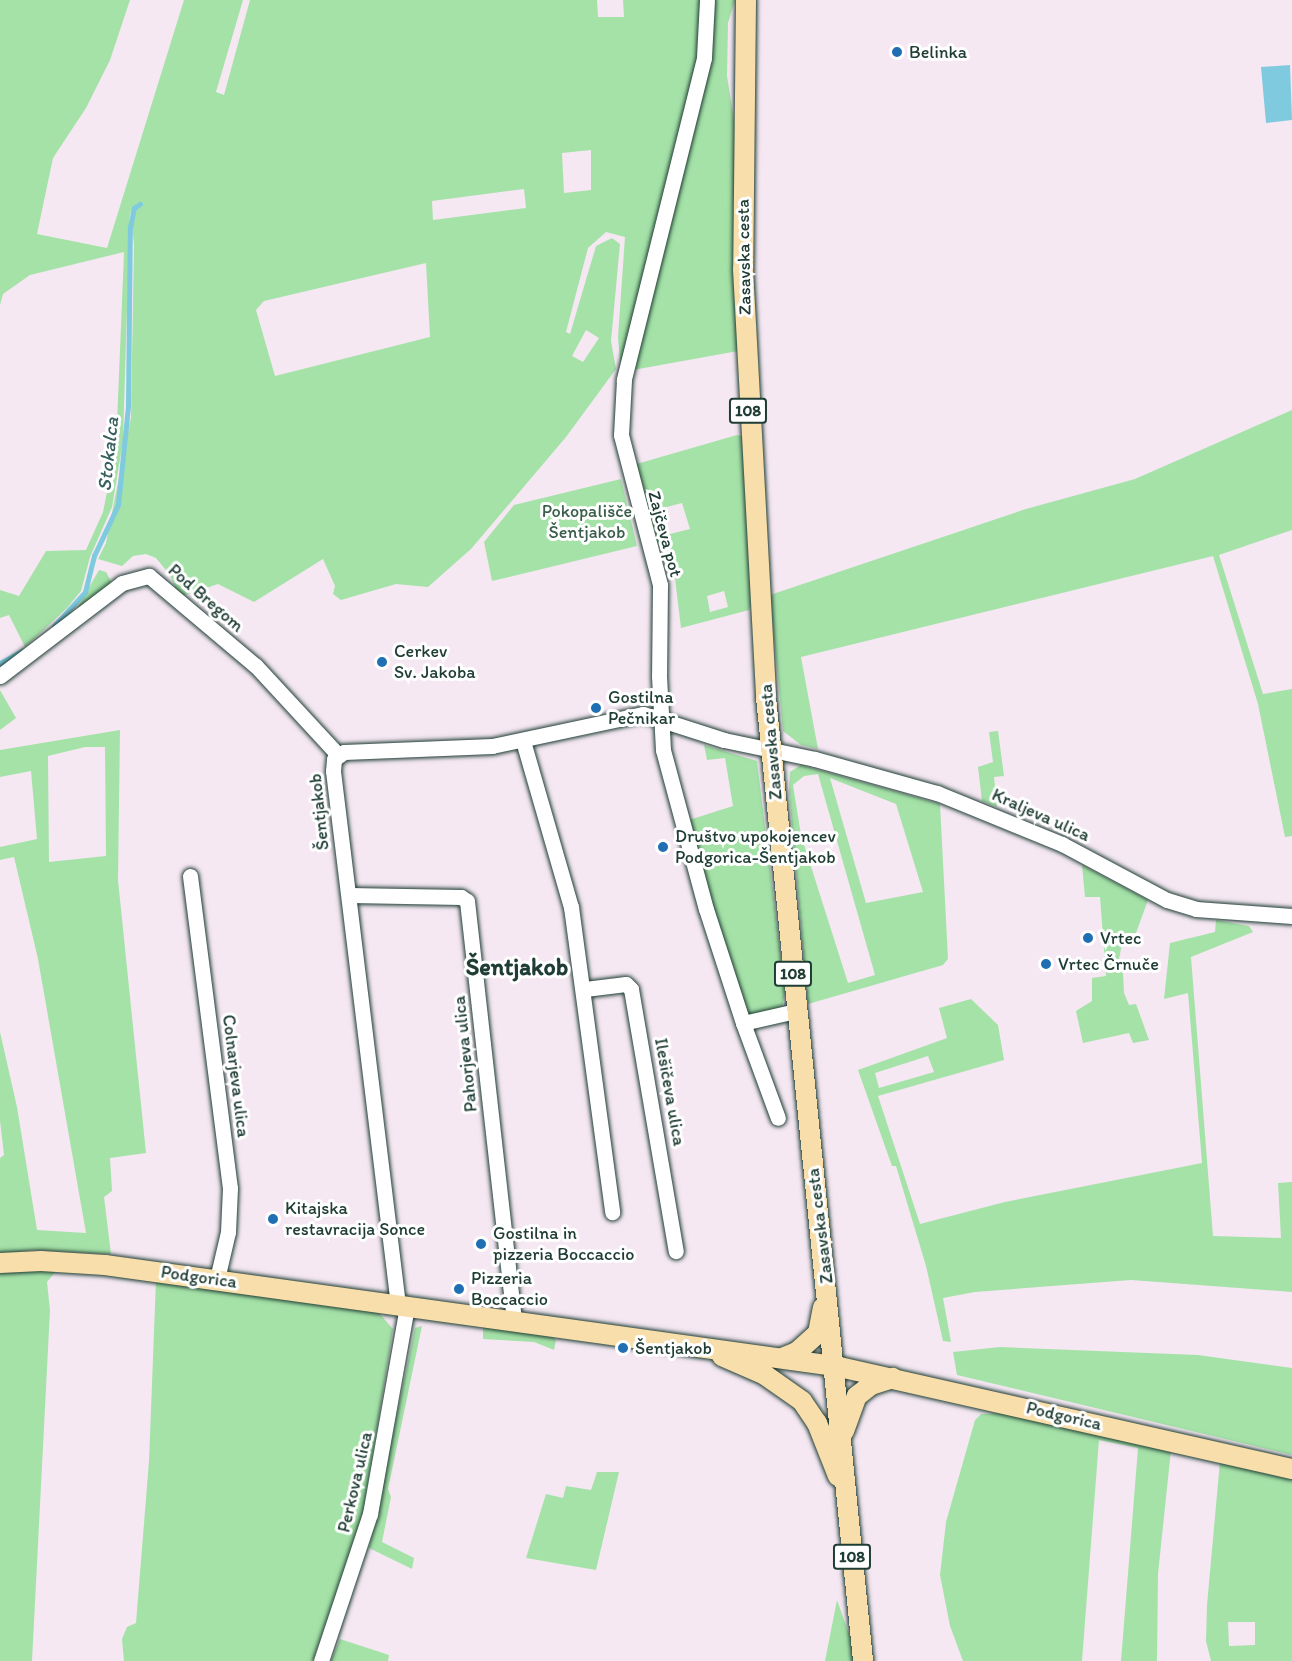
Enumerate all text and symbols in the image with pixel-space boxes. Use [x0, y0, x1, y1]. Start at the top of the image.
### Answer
place label: Belinka [909, 41, 967, 63]
marker: Belinka [890, 45, 904, 59]
street label: Zasavska cesta [732, 199, 756, 315]
road number: 108 [728, 398, 768, 424]
water label: Stokalca [92, 416, 124, 492]
street label: Zajčeva pot [643, 489, 687, 579]
park label: Pokopališče Šentjakob [542, 501, 632, 544]
street label: Pod Bregom [164, 559, 248, 637]
place label: Cerkev Sv. Jakoba [394, 641, 476, 684]
marker: Cerkev Sv. Jakoba [375, 655, 389, 669]
street label: Zasavska cesta [755, 683, 787, 801]
place label: Gostilna Pečnikar [608, 687, 675, 730]
marker: Gostilna Pečnikar [589, 701, 603, 715]
street label: Šentjakob [304, 773, 334, 851]
street label: Kraljeva ulica [989, 784, 1093, 846]
place label: Društvo upokojencev Podgorica-Šentjakob [675, 826, 836, 868]
marker: Društvo upokojencev Podgorica-Šentjakob [656, 840, 670, 854]
place label: Vrtec [1100, 927, 1142, 949]
marker: Vrtec [1081, 931, 1095, 945]
district label: Šentjakob [466, 953, 568, 981]
place label: Vrtec Črnuče [1058, 953, 1159, 975]
marker: Vrtec Črnuče [1039, 957, 1053, 971]
road number: 108 [774, 961, 812, 987]
street label: Pahorjeva ulica [448, 995, 482, 1113]
street label: Colnarjeva ulica [218, 1013, 254, 1139]
street label: Ilešičeva ulica [650, 1036, 690, 1148]
street label: Zasavska cesta [802, 1167, 838, 1285]
place label: Kitajska restavracija Sonce [285, 1198, 425, 1240]
marker: Kitajska restavracija Sonce [266, 1212, 280, 1226]
place label: Gostilna in pizzeria Boccaccio [493, 1223, 634, 1266]
marker: Gostilna in pizzeria Boccaccio [474, 1237, 488, 1251]
street label: Podgorica [160, 1261, 238, 1293]
place label: Pizzeria Boccaccio [471, 1268, 548, 1310]
marker: Pizzeria Boccaccio [452, 1282, 466, 1296]
place label: Šentjakob [635, 1337, 712, 1359]
marker: Šentjakob [616, 1341, 630, 1355]
street label: Podgorica [1024, 1397, 1104, 1435]
street label: Perkova ulica [333, 1430, 377, 1534]
road number: 108 [832, 1544, 872, 1570]

